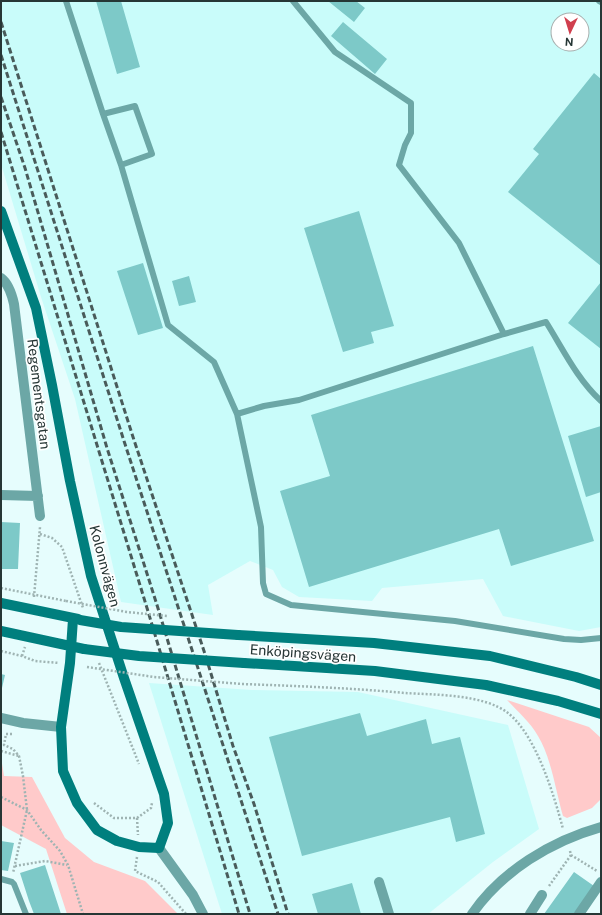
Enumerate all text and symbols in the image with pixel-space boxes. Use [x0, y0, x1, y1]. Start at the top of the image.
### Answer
north arrow [550, 12, 590, 52]
text: N [565, 36, 574, 48]
street label: Regementsgatan [24, 338, 54, 450]
street label: Kolonnvägen [86, 523, 124, 609]
street label: Enköpingsvägen [249, 641, 357, 665]

